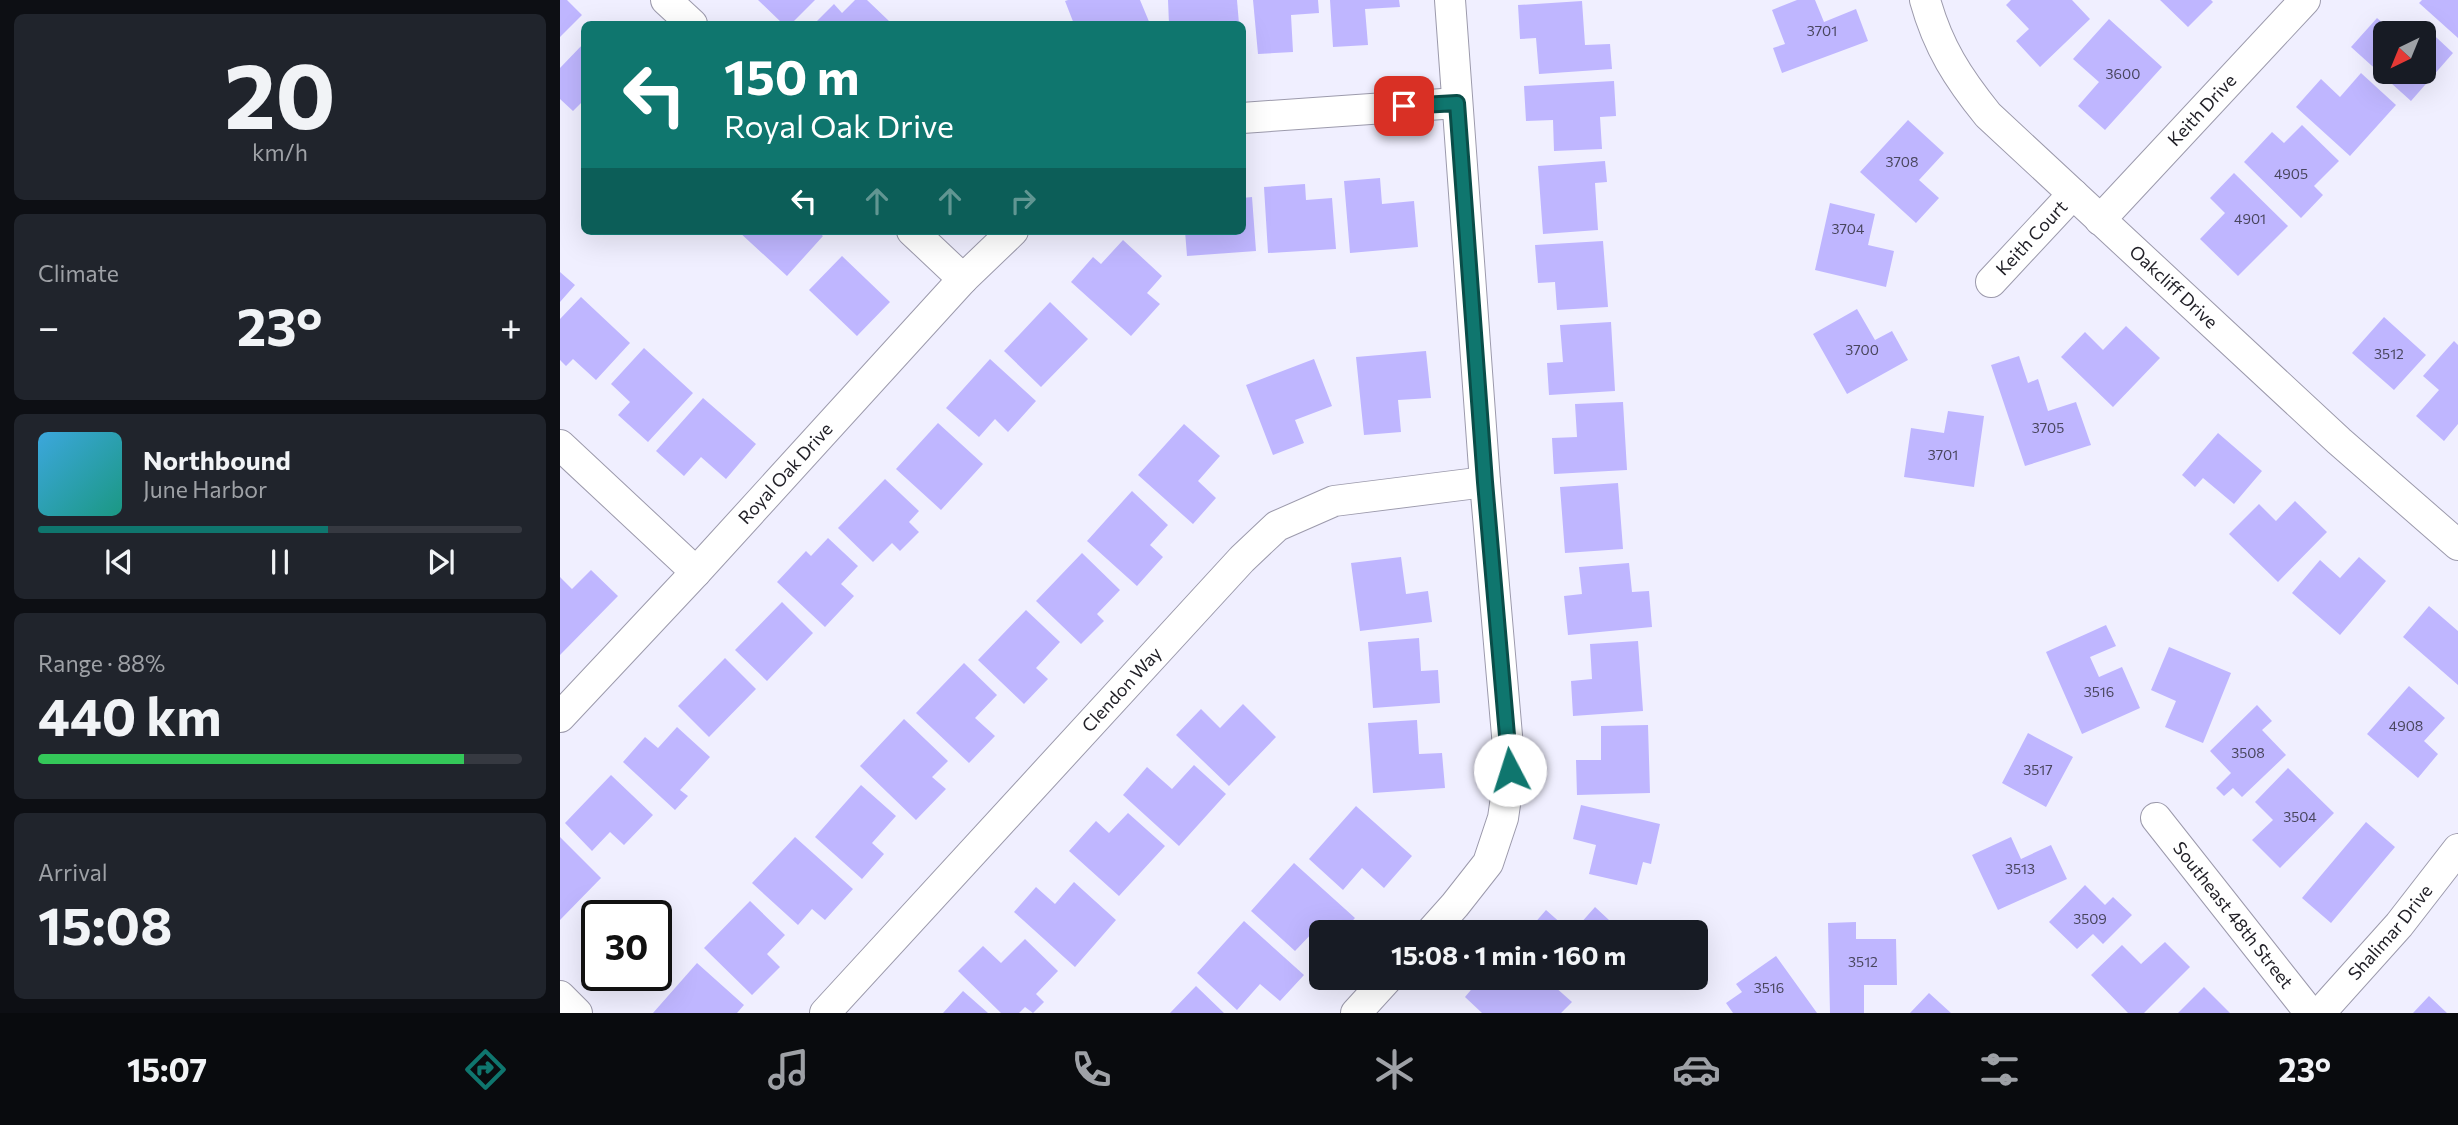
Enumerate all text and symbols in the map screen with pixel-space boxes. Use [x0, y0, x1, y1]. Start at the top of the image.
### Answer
north arrow [2373, 21, 2436, 84]
map controls [2373, 21, 2436, 84]
house number: 3701 [1807, 22, 1837, 39]
text: 20 [224, 36, 336, 148]
text: 150 m [724, 45, 859, 105]
icon: left [609, 49, 700, 140]
house number: 3600 [2106, 65, 2140, 82]
street label: Keith Drive [2163, 69, 2240, 150]
pin [1374, 76, 1434, 136]
icon: arrive [1385, 87, 1423, 125]
text: Royal Oak Drive [724, 105, 954, 145]
text: km/h [252, 138, 308, 166]
house number: 3708 [1886, 153, 1918, 170]
house number: 4905 [2274, 165, 2308, 182]
icon: left [785, 182, 823, 220]
icon: ahead [858, 182, 896, 220]
icon: ahead [931, 182, 969, 220]
icon: right [1004, 182, 1042, 220]
street label: Keith Court [1991, 195, 2071, 280]
house number: 4901 [2234, 210, 2266, 227]
house number: 3704 [1832, 220, 1865, 237]
street label: Oakcliff Drive [2125, 240, 2223, 333]
text: Climate [38, 259, 119, 287]
text: 23° [237, 293, 323, 357]
text: − [38, 302, 60, 349]
text: + [500, 302, 522, 349]
house number: 3700 [1845, 341, 1879, 358]
house number: 3512 [2374, 345, 2404, 362]
street label: Royal Oak Drive [733, 418, 837, 528]
house number: 3705 [2032, 419, 2064, 436]
text: Northbound [143, 444, 291, 475]
house number: 3701 [1928, 446, 1958, 463]
text: June Harbor [143, 475, 267, 503]
icon: previous [100, 543, 138, 581]
icon: pause [261, 543, 299, 581]
icon: next [422, 543, 460, 581]
street label: Clendon Way [1077, 642, 1166, 736]
text: Range · 88% [38, 649, 165, 677]
text: 440 km [38, 683, 222, 747]
house number: 3516 [2084, 683, 2114, 700]
house number: 4908 [2389, 717, 2423, 734]
position arrow [1473, 733, 1547, 807]
house number: 3508 [2231, 744, 2265, 761]
house number: 3517 [2023, 761, 2053, 778]
house number: 3504 [2283, 808, 2317, 825]
street label: Southeast 48th Street [2169, 837, 2298, 992]
text: Arrival [38, 858, 108, 886]
house number: 3513 [2005, 860, 2035, 877]
street label: Shalimar Drive [2343, 880, 2436, 984]
text: 15:08 [38, 892, 172, 956]
speed limit sign: 30 [581, 900, 672, 991]
house number: 3509 [2073, 910, 2107, 927]
text: 15:08 · 1 min · 160 m [1391, 939, 1626, 970]
house number: 3512 [1848, 953, 1878, 970]
house number: 3516 [1754, 979, 1784, 996]
icon: directions [461, 1045, 510, 1094]
icon: music [764, 1045, 813, 1094]
icon: phone [1067, 1045, 1116, 1094]
icon: climate [1370, 1045, 1419, 1094]
icon: car [1672, 1045, 1721, 1094]
icon: filters [1975, 1045, 2024, 1094]
text: 15:07 [127, 1049, 207, 1089]
text: 23° [2278, 1049, 2331, 1089]

